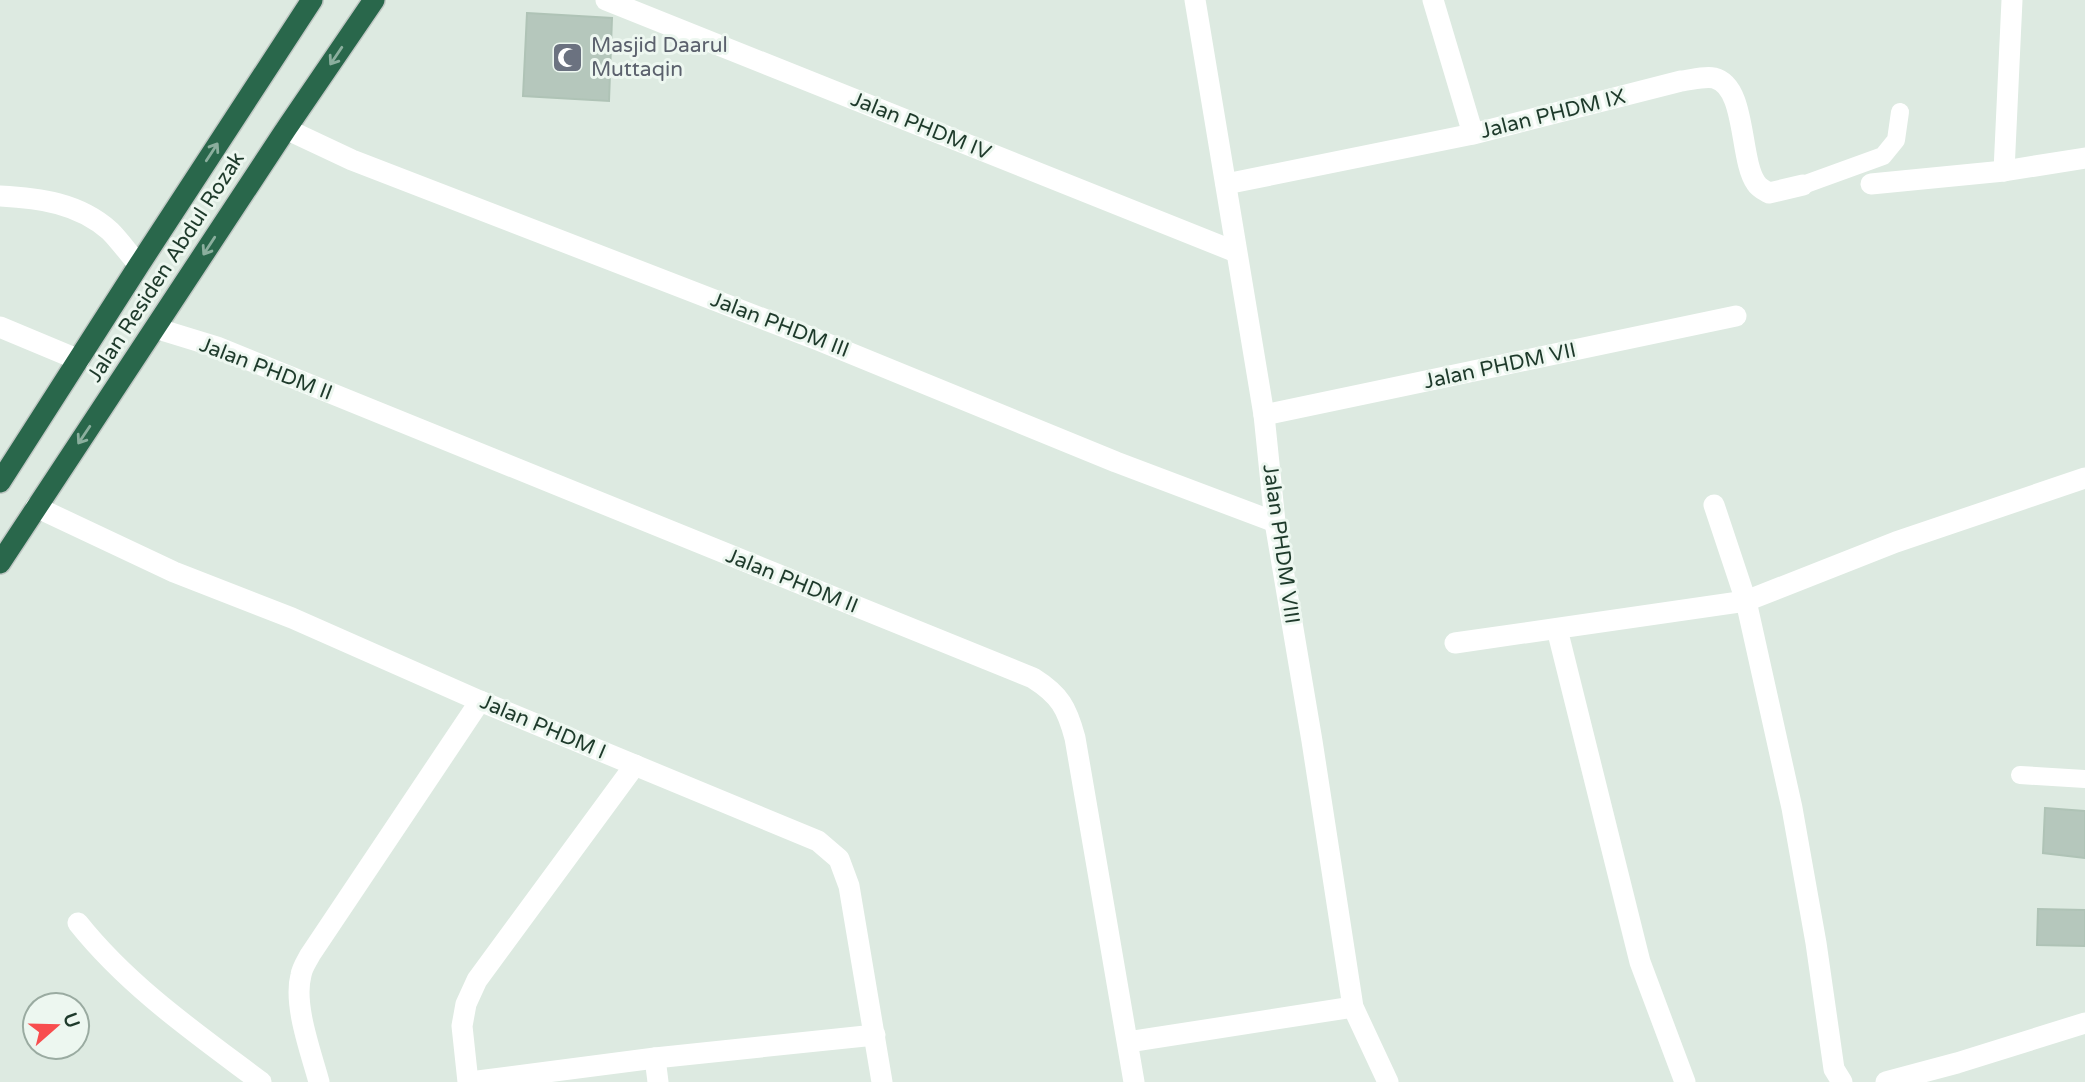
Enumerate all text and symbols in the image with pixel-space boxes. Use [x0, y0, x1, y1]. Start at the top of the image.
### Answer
place label: Masjid Daarul Muttaqin [591, 33, 728, 82]
mosque icon: Masjid Daarul Muttaqin [551, 40, 585, 74]
one-way arrow [329, 46, 343, 65]
street label: Jalan PHDM IX [1478, 84, 1628, 144]
street label: Jalan PHDM IV [847, 87, 995, 166]
one-way arrow [205, 143, 219, 163]
street label: Jalan Residen Abdul Rozak [82, 147, 250, 387]
one-way arrow [202, 235, 216, 255]
street label: Jalan PHDM III [707, 287, 853, 363]
street label: Jalan PHDM II [196, 332, 336, 406]
street label: Jalan PHDM VII [1422, 338, 1578, 394]
one-way arrow [77, 425, 91, 445]
street label: Jalan PHDM VIII [1257, 463, 1305, 625]
street label: Jalan PHDM II [722, 543, 862, 619]
street label: Jalan PHDM I [476, 689, 610, 765]
north arrow [21, 991, 91, 1061]
text: U [58, 1010, 84, 1031]

